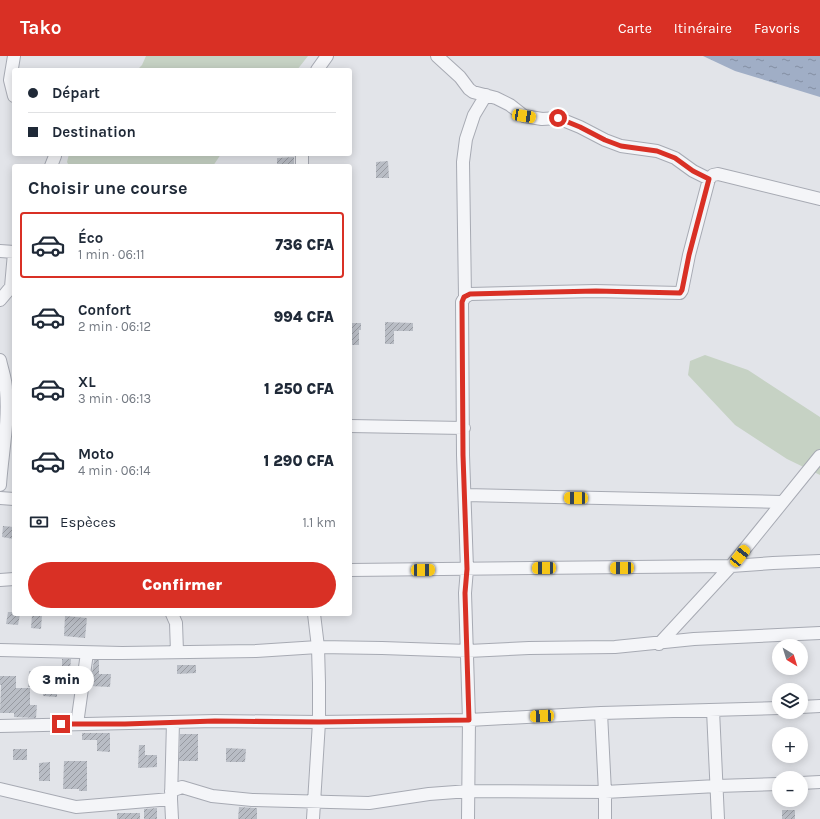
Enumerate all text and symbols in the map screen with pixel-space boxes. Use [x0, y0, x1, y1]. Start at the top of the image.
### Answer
text: Tako [20, 17, 61, 39]
text: Carte [618, 20, 652, 37]
text: Itinéraire [674, 20, 732, 37]
text: Favoris [754, 20, 800, 37]
text: Départ [52, 84, 100, 102]
car [511, 108, 537, 124]
route start [549, 109, 567, 127]
text: Destination [52, 123, 136, 141]
text: Choisir une course [28, 177, 187, 199]
icon: car [30, 227, 66, 263]
text: Éco [78, 229, 103, 247]
text: 736 CFA [275, 236, 334, 254]
text: 1 min · 06:11 [78, 247, 145, 262]
icon: car [30, 299, 66, 335]
text: Confort [78, 301, 131, 319]
text: 994 CFA [274, 308, 334, 326]
text: 2 min · 06:12 [78, 319, 151, 334]
icon: car [30, 371, 66, 407]
text: XL [78, 373, 96, 391]
text: 1 250 CFA [264, 380, 334, 398]
text: 3 min · 06:13 [78, 391, 151, 406]
icon: car [30, 443, 66, 479]
text: Moto [78, 445, 114, 463]
text: 1 290 CFA [263, 452, 334, 470]
text: 4 min · 06:14 [78, 463, 150, 478]
car [564, 492, 588, 504]
icon: cash [28, 511, 50, 533]
text: Espèces [60, 513, 116, 531]
text: 1.1 km [303, 515, 336, 530]
car [728, 543, 752, 569]
button: Confirmer [28, 562, 336, 608]
car [532, 562, 556, 574]
car [610, 562, 634, 574]
car [411, 564, 435, 576]
north arrow [772, 639, 808, 675]
map controls [772, 639, 808, 807]
callout: 3 min [28, 666, 94, 694]
text: 3 min [42, 672, 80, 687]
button: layers [772, 683, 808, 719]
car [530, 709, 554, 723]
route end [52, 715, 70, 733]
button: + [772, 727, 808, 763]
button: − [772, 771, 808, 807]

